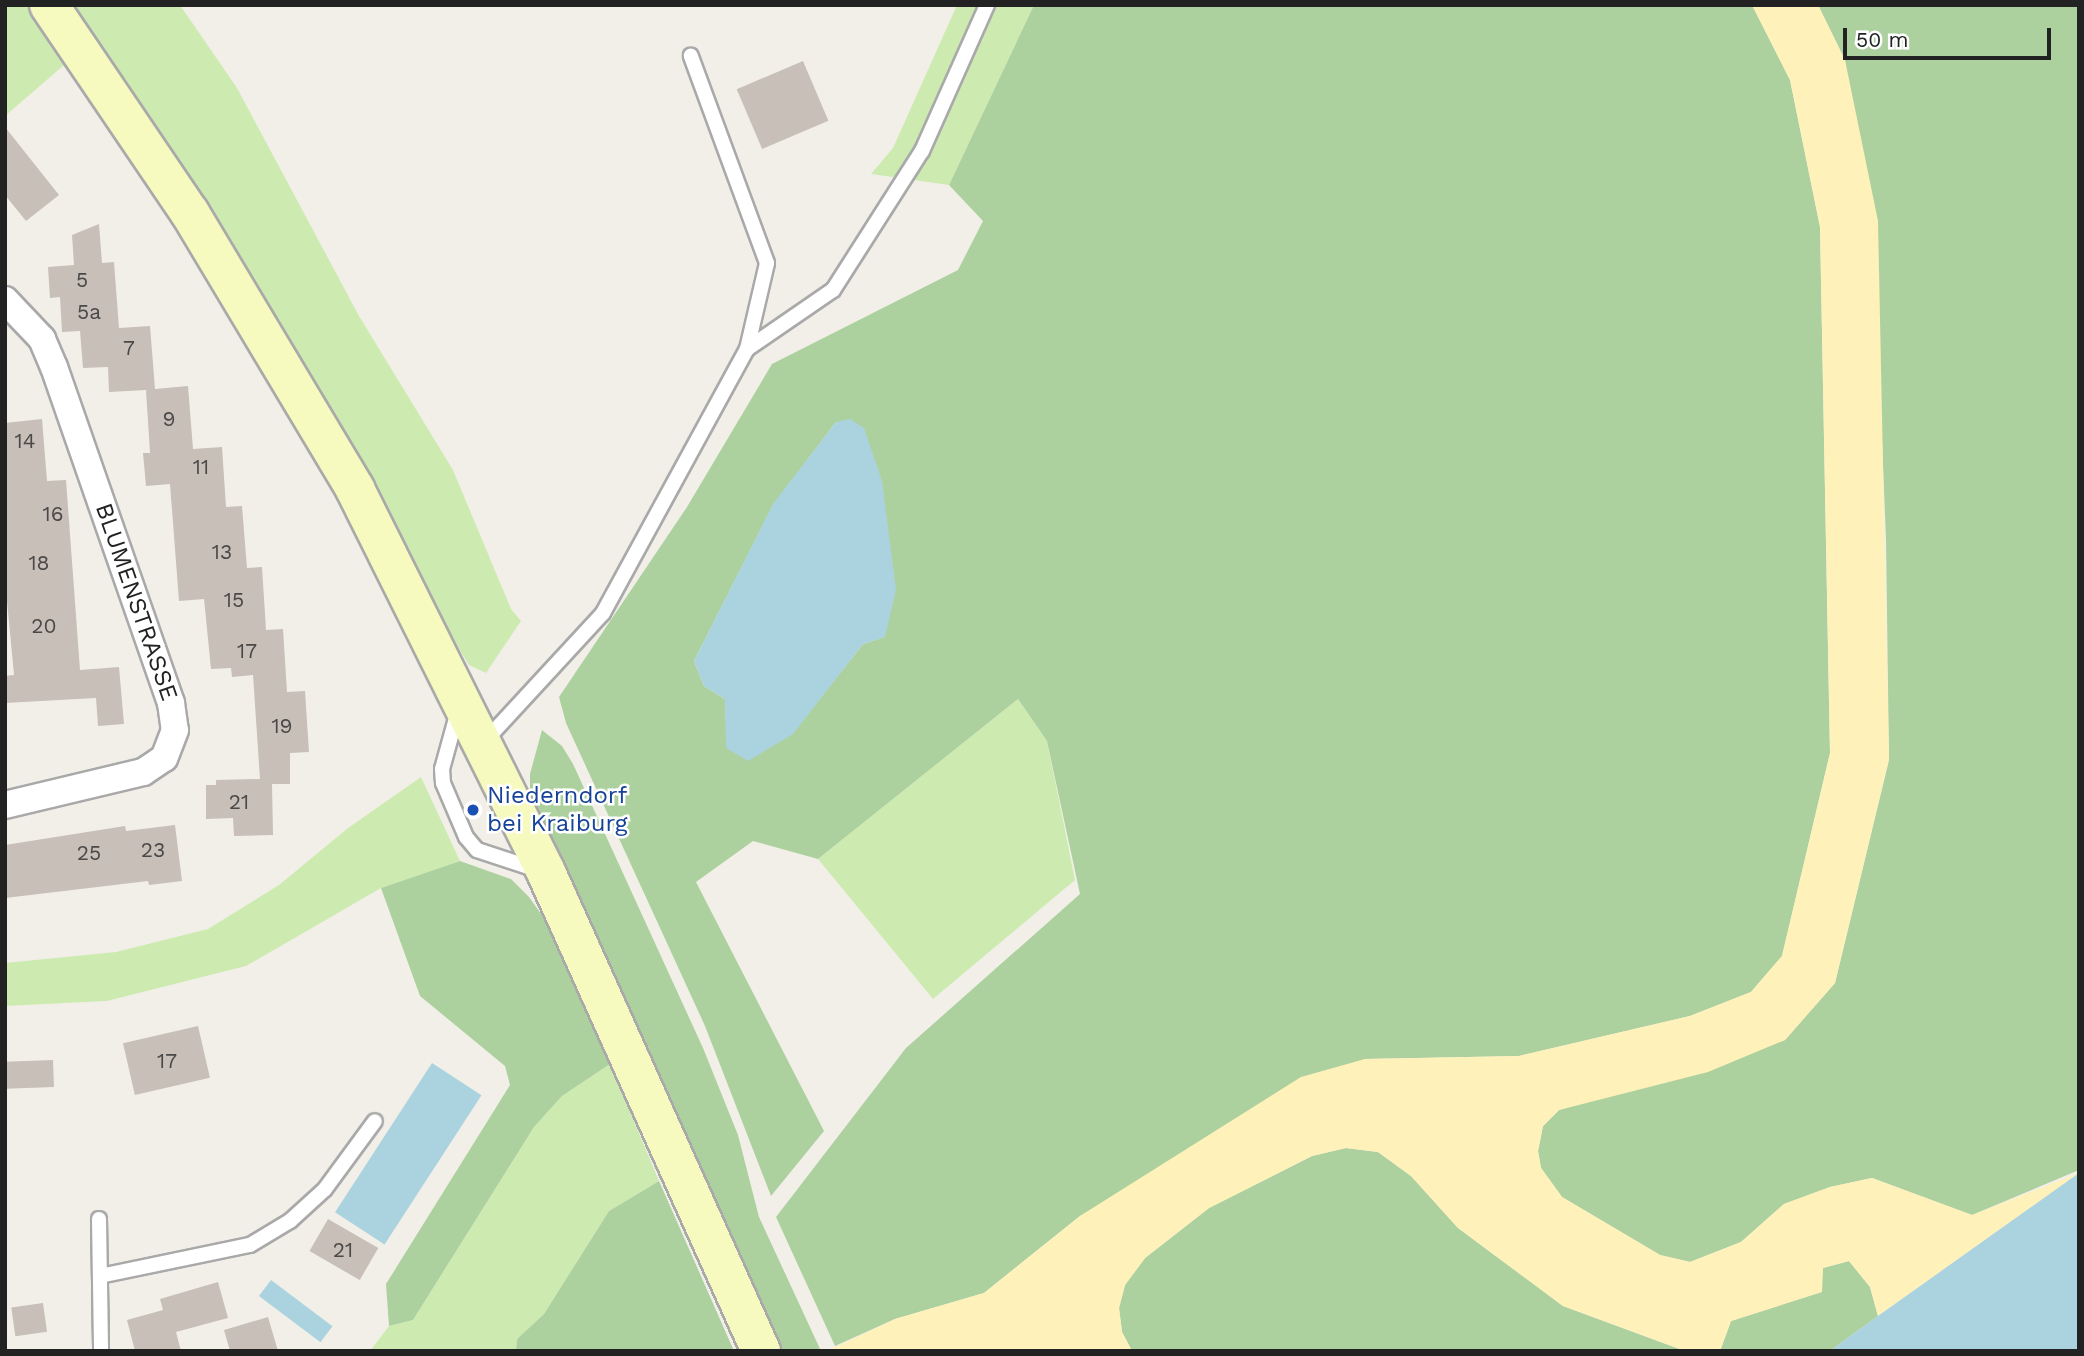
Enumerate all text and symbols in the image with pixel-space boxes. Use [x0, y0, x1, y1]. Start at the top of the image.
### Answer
scale bar [1846, 14, 2054, 58]
text: 50 m [1856, 27, 1908, 52]
house number: 5 [76, 267, 88, 293]
house number: 5a [77, 299, 101, 325]
house number: 7 [123, 335, 135, 361]
house number: 9 [163, 406, 175, 432]
house number: 14 [14, 428, 36, 454]
house number: 11 [193, 454, 209, 480]
street label: BLUMENSTRASSE [89, 499, 183, 705]
house number: 16 [43, 501, 63, 527]
house number: 13 [212, 539, 232, 565]
house number: 18 [28, 550, 50, 576]
house number: 15 [224, 587, 244, 613]
house number: 20 [31, 613, 57, 639]
house number: 17 [237, 638, 257, 664]
house number: 19 [271, 713, 293, 739]
place label: Niederndorf bei Kraiburg [487, 782, 627, 838]
house number: 21 [229, 789, 249, 815]
marker: Niederndorf bei Kraiburg [465, 802, 481, 818]
house number: 23 [141, 837, 165, 863]
house number: 25 [77, 840, 101, 866]
house number: 17 [157, 1048, 177, 1074]
house number: 21 [333, 1237, 353, 1263]

